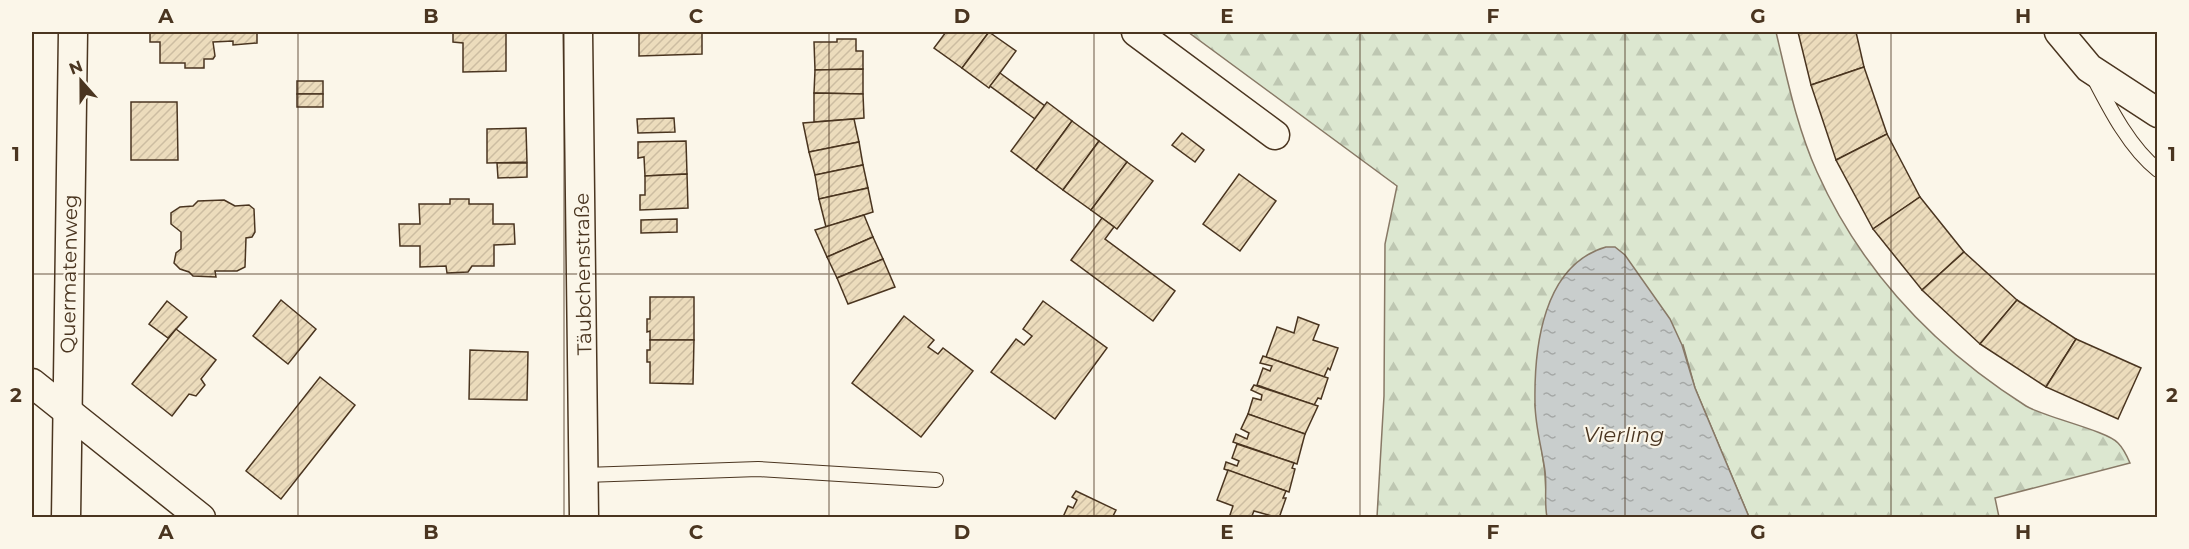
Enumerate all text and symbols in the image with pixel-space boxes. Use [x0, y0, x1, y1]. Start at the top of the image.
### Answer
text: A [157, 4, 174, 28]
text: B [423, 4, 439, 28]
text: C [689, 4, 704, 28]
text: D [954, 4, 970, 28]
text: E [1220, 4, 1234, 28]
text: F [1487, 4, 1500, 28]
text: G [1750, 4, 1766, 28]
text: H [2015, 4, 2031, 28]
north arrow [51, 51, 111, 111]
text: N [66, 56, 85, 79]
text: 1 [12, 142, 20, 166]
text: 1 [2168, 142, 2176, 166]
street label: Täubchenstraße [570, 193, 596, 355]
street label: Quermatenweg [56, 194, 82, 354]
text: 2 [10, 383, 22, 407]
text: 2 [2166, 383, 2178, 407]
water label: Vierling [1584, 422, 1664, 447]
text: A [157, 520, 174, 544]
text: B [423, 520, 439, 544]
text: C [689, 520, 704, 544]
text: D [954, 520, 970, 544]
text: E [1220, 520, 1234, 544]
text: F [1487, 520, 1500, 544]
text: G [1750, 520, 1766, 544]
text: H [2015, 520, 2031, 544]

